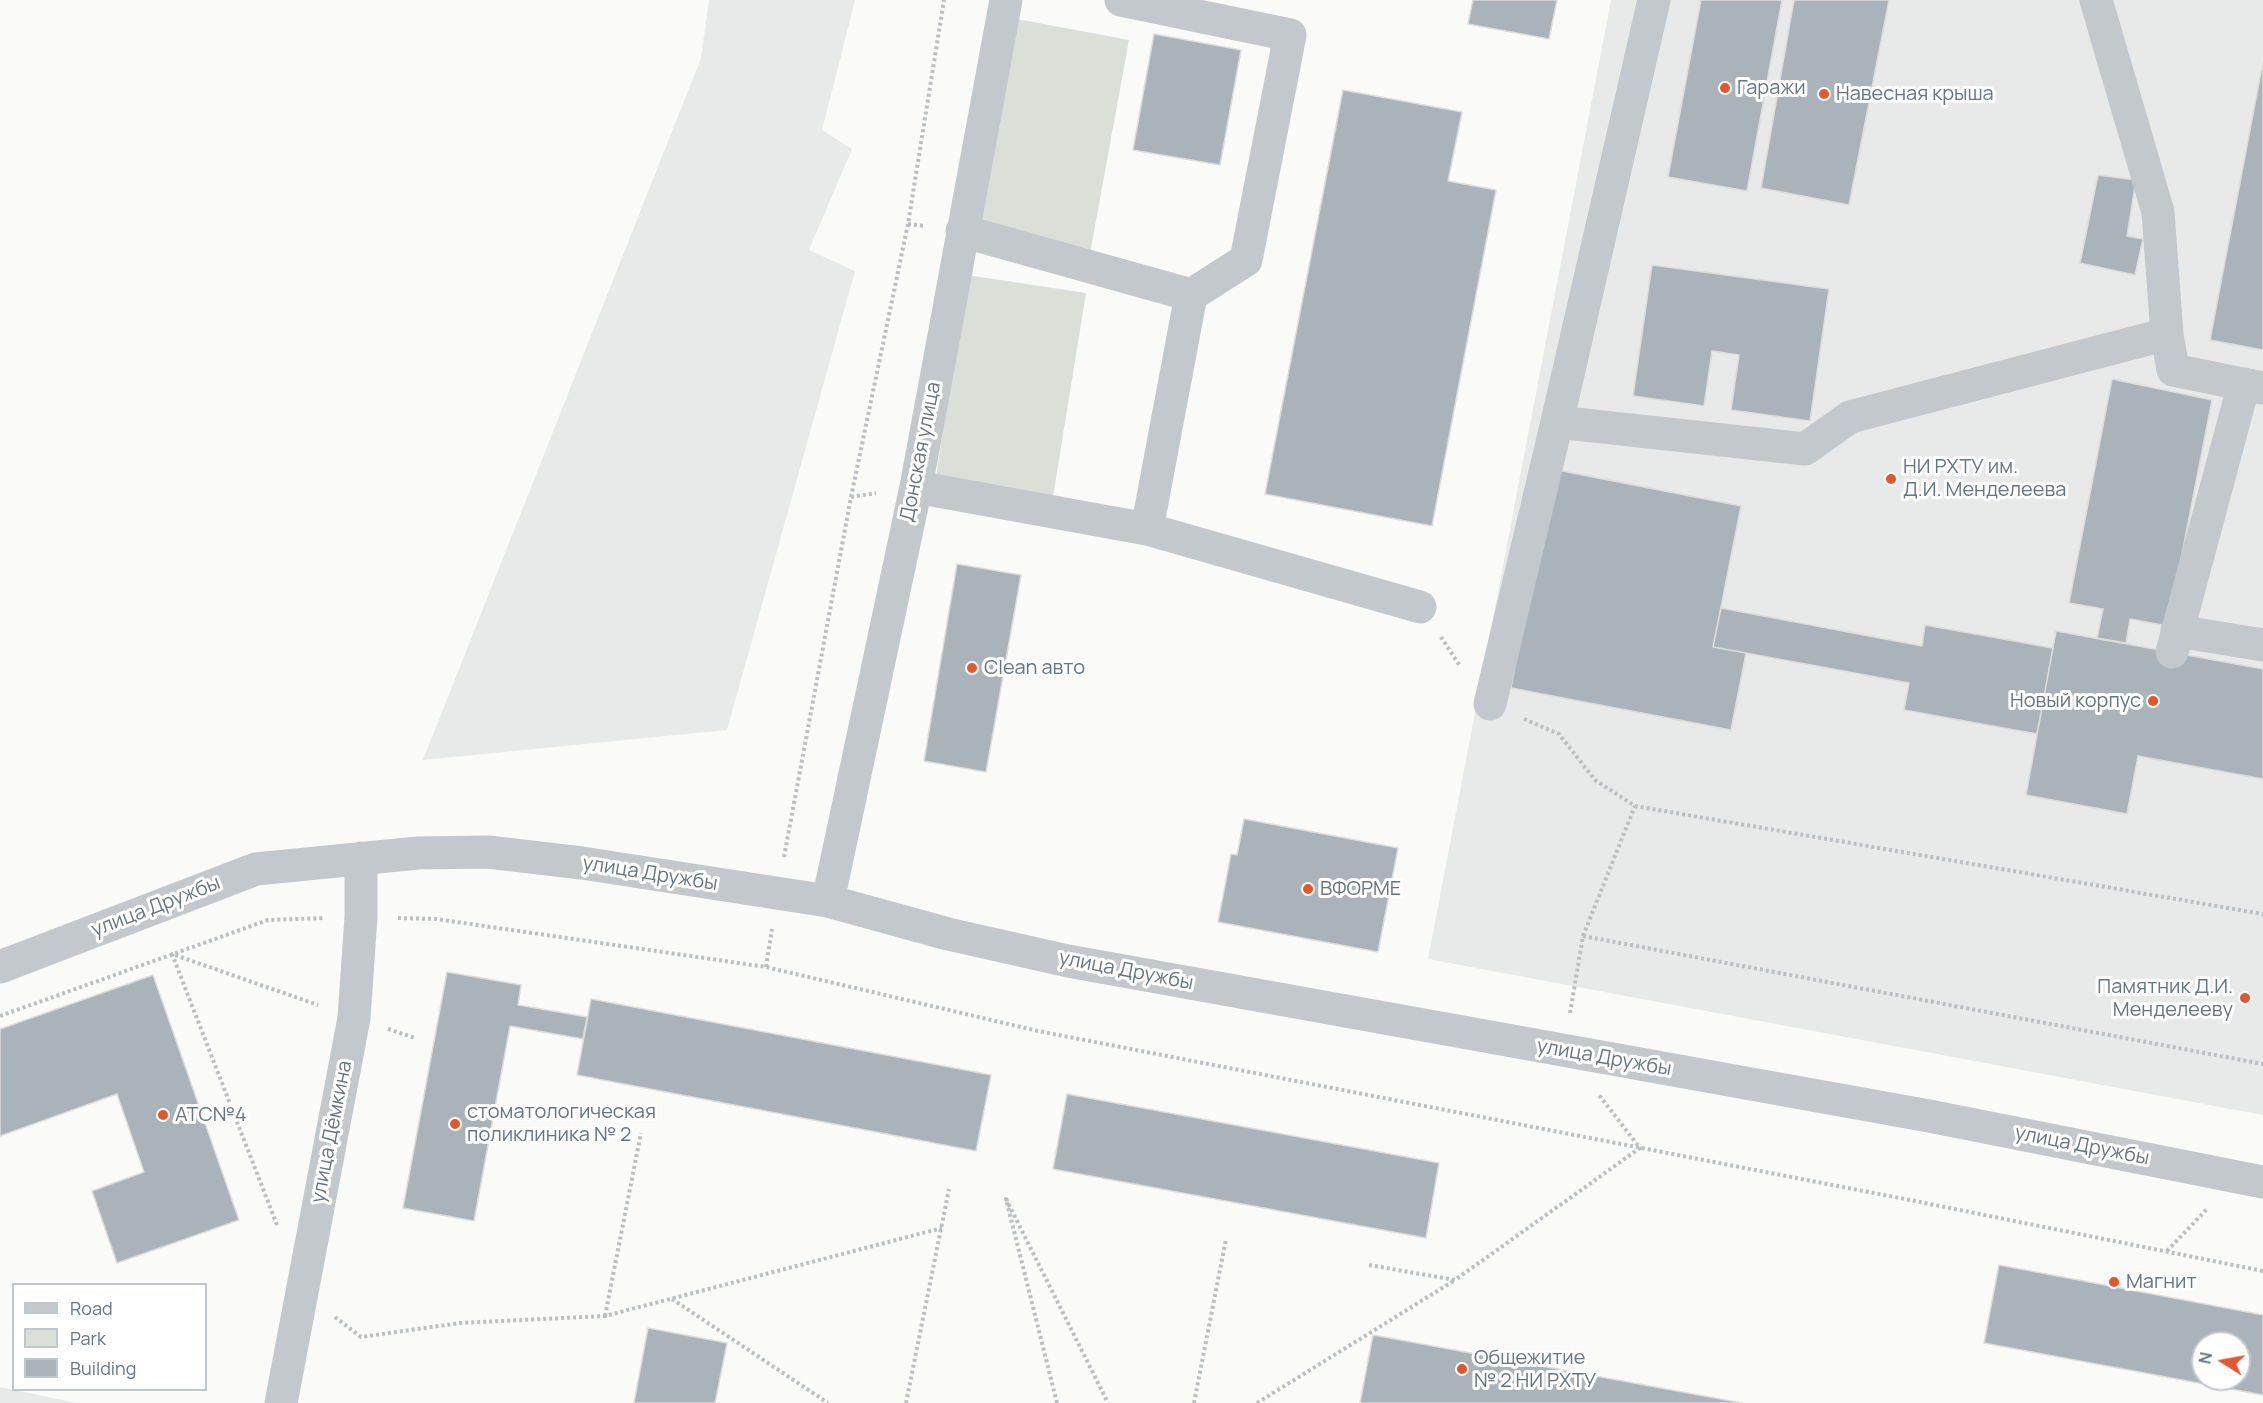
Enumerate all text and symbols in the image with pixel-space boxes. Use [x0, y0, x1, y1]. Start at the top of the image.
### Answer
place label: Гаражи [1737, 76, 1806, 100]
marker: Гаражи [1718, 81, 1732, 95]
place label: Навесная крыша [1836, 82, 1994, 106]
marker: Навесная крыша [1817, 87, 1831, 101]
street label: Донская улица [896, 380, 946, 524]
place label: НИ РХТУ им. Д.И. Менделеева [1903, 455, 2066, 502]
marker: НИ РХТУ им. Д.И. Менделеева [1884, 472, 1898, 486]
place label: Сlean авто [984, 656, 1085, 680]
marker: Сlean авто [965, 661, 979, 675]
place label: Новый корпус [2010, 689, 2141, 713]
marker: Новый корпус [2146, 694, 2160, 708]
street label: улица Дружбы [581, 851, 719, 897]
street label: улица Дружбы [88, 871, 224, 943]
place label: ВФОРМЕ [1320, 877, 1401, 901]
marker: ВФОРМЕ [1301, 882, 1315, 896]
street label: улица Дружбы [1057, 946, 1195, 996]
place label: Памятник Д.И. Менделееву [2097, 975, 2233, 1022]
marker: Памятник Д.И. Менделееву [2238, 991, 2252, 1005]
street label: улица Дружбы [1535, 1034, 1673, 1082]
street label: улица Дёмкина [306, 1059, 358, 1205]
place label: стоматологическая поликлиника № 2 [467, 1100, 656, 1147]
place label: АТС№4 [175, 1103, 247, 1127]
marker: АТС№4 [156, 1108, 170, 1122]
marker: стоматологическая поликлиника № 2 [448, 1117, 462, 1131]
street label: улица Дружбы [2013, 1121, 2151, 1171]
place label: Магнит [2126, 1270, 2197, 1294]
marker: Магнит [2107, 1275, 2121, 1289]
legend [12, 1283, 207, 1391]
text: Road [70, 1296, 113, 1320]
text: Park [70, 1326, 106, 1350]
north arrow [2191, 1331, 2251, 1391]
place label: Общежитие № 2 НИ РХТУ [1474, 1346, 1596, 1393]
text: N [2193, 1350, 2217, 1366]
text: Building [70, 1356, 136, 1380]
marker: Общежитие № 2 НИ РХТУ [1455, 1362, 1469, 1376]

